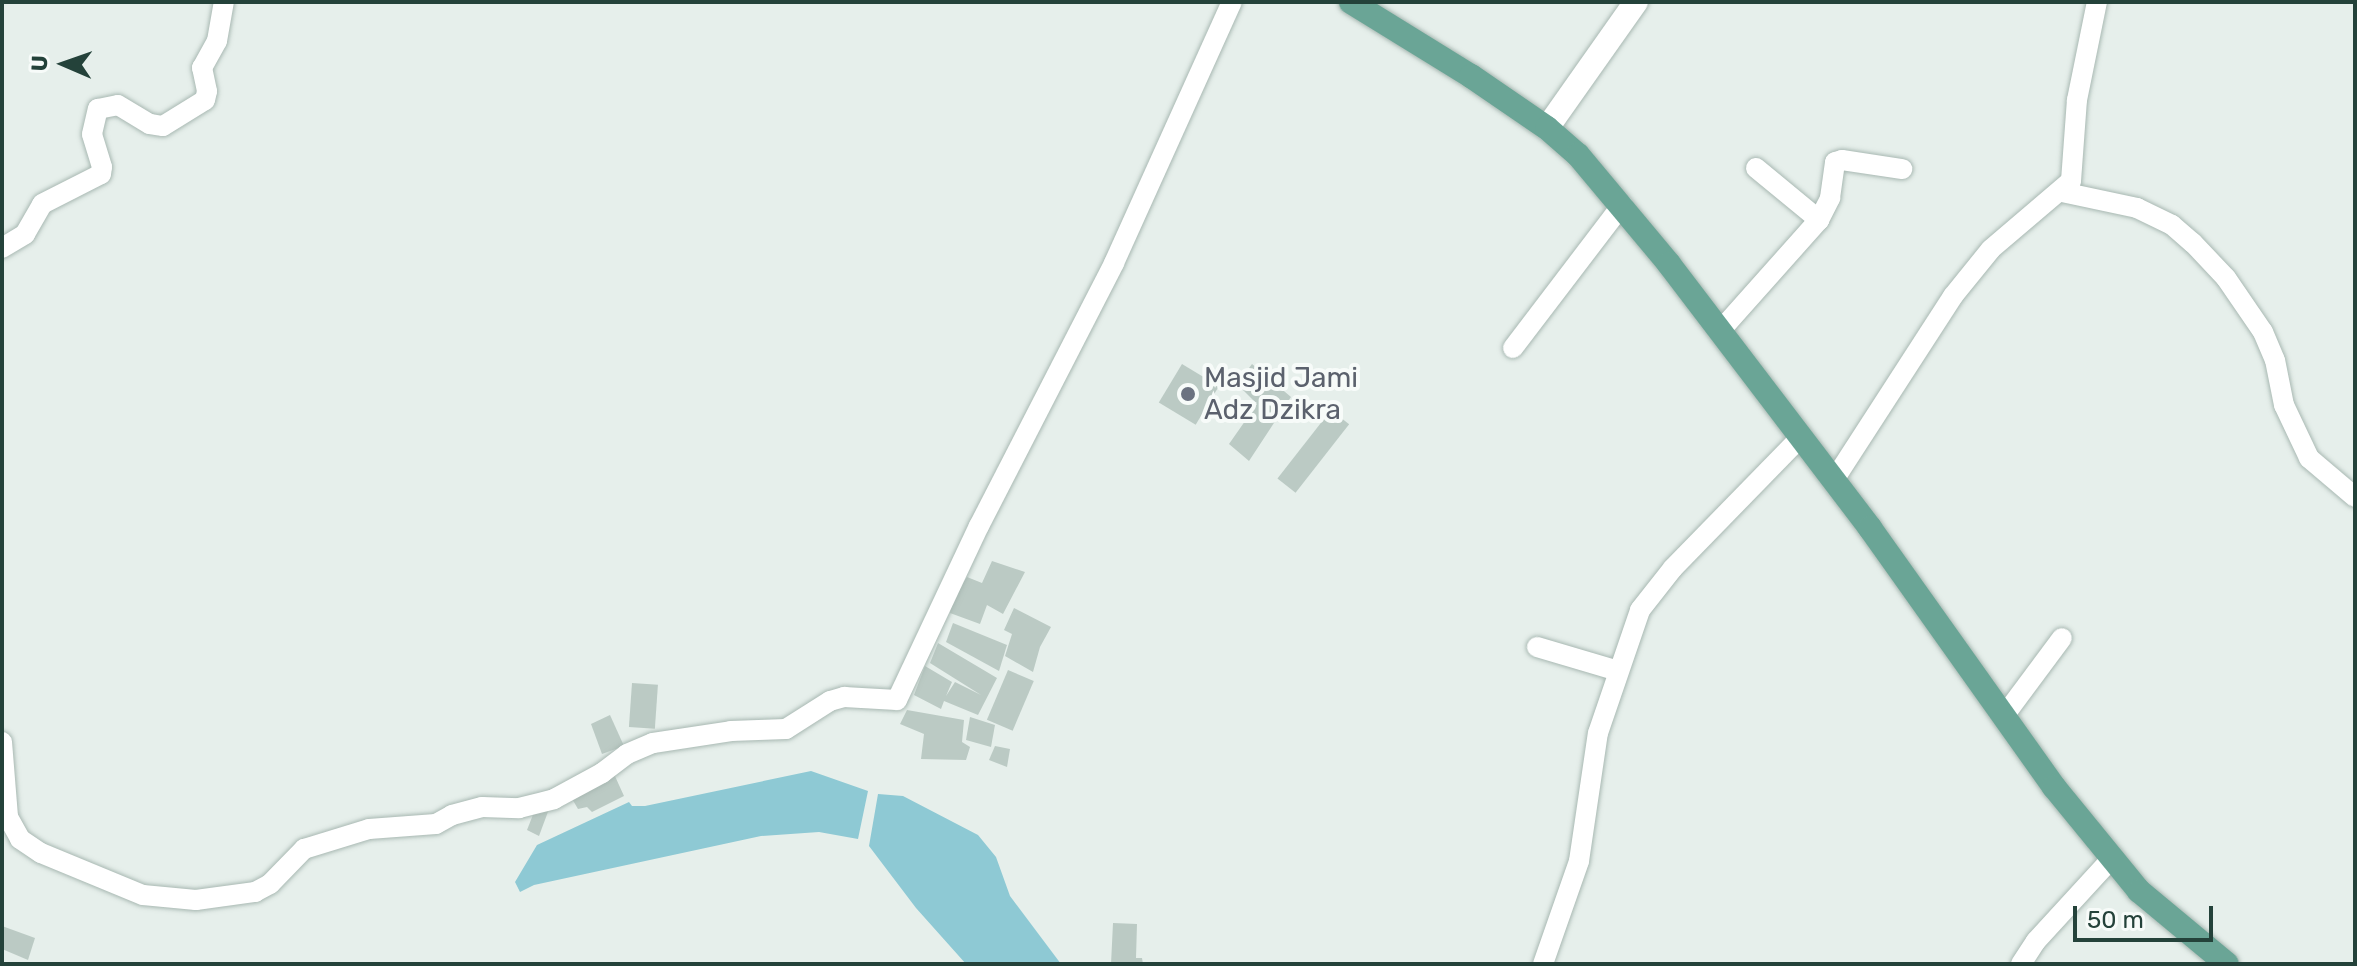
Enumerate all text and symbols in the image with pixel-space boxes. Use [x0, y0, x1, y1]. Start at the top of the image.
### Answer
north arrow [24, 24, 104, 104]
text: U [26, 55, 53, 72]
place label: Masjid Jami Adz Dzikra [1204, 361, 1358, 427]
marker: Masjid Jami Adz Dzikra [1179, 385, 1197, 403]
scale bar [2077, 890, 2217, 940]
text: 50 m [2087, 906, 2144, 934]

